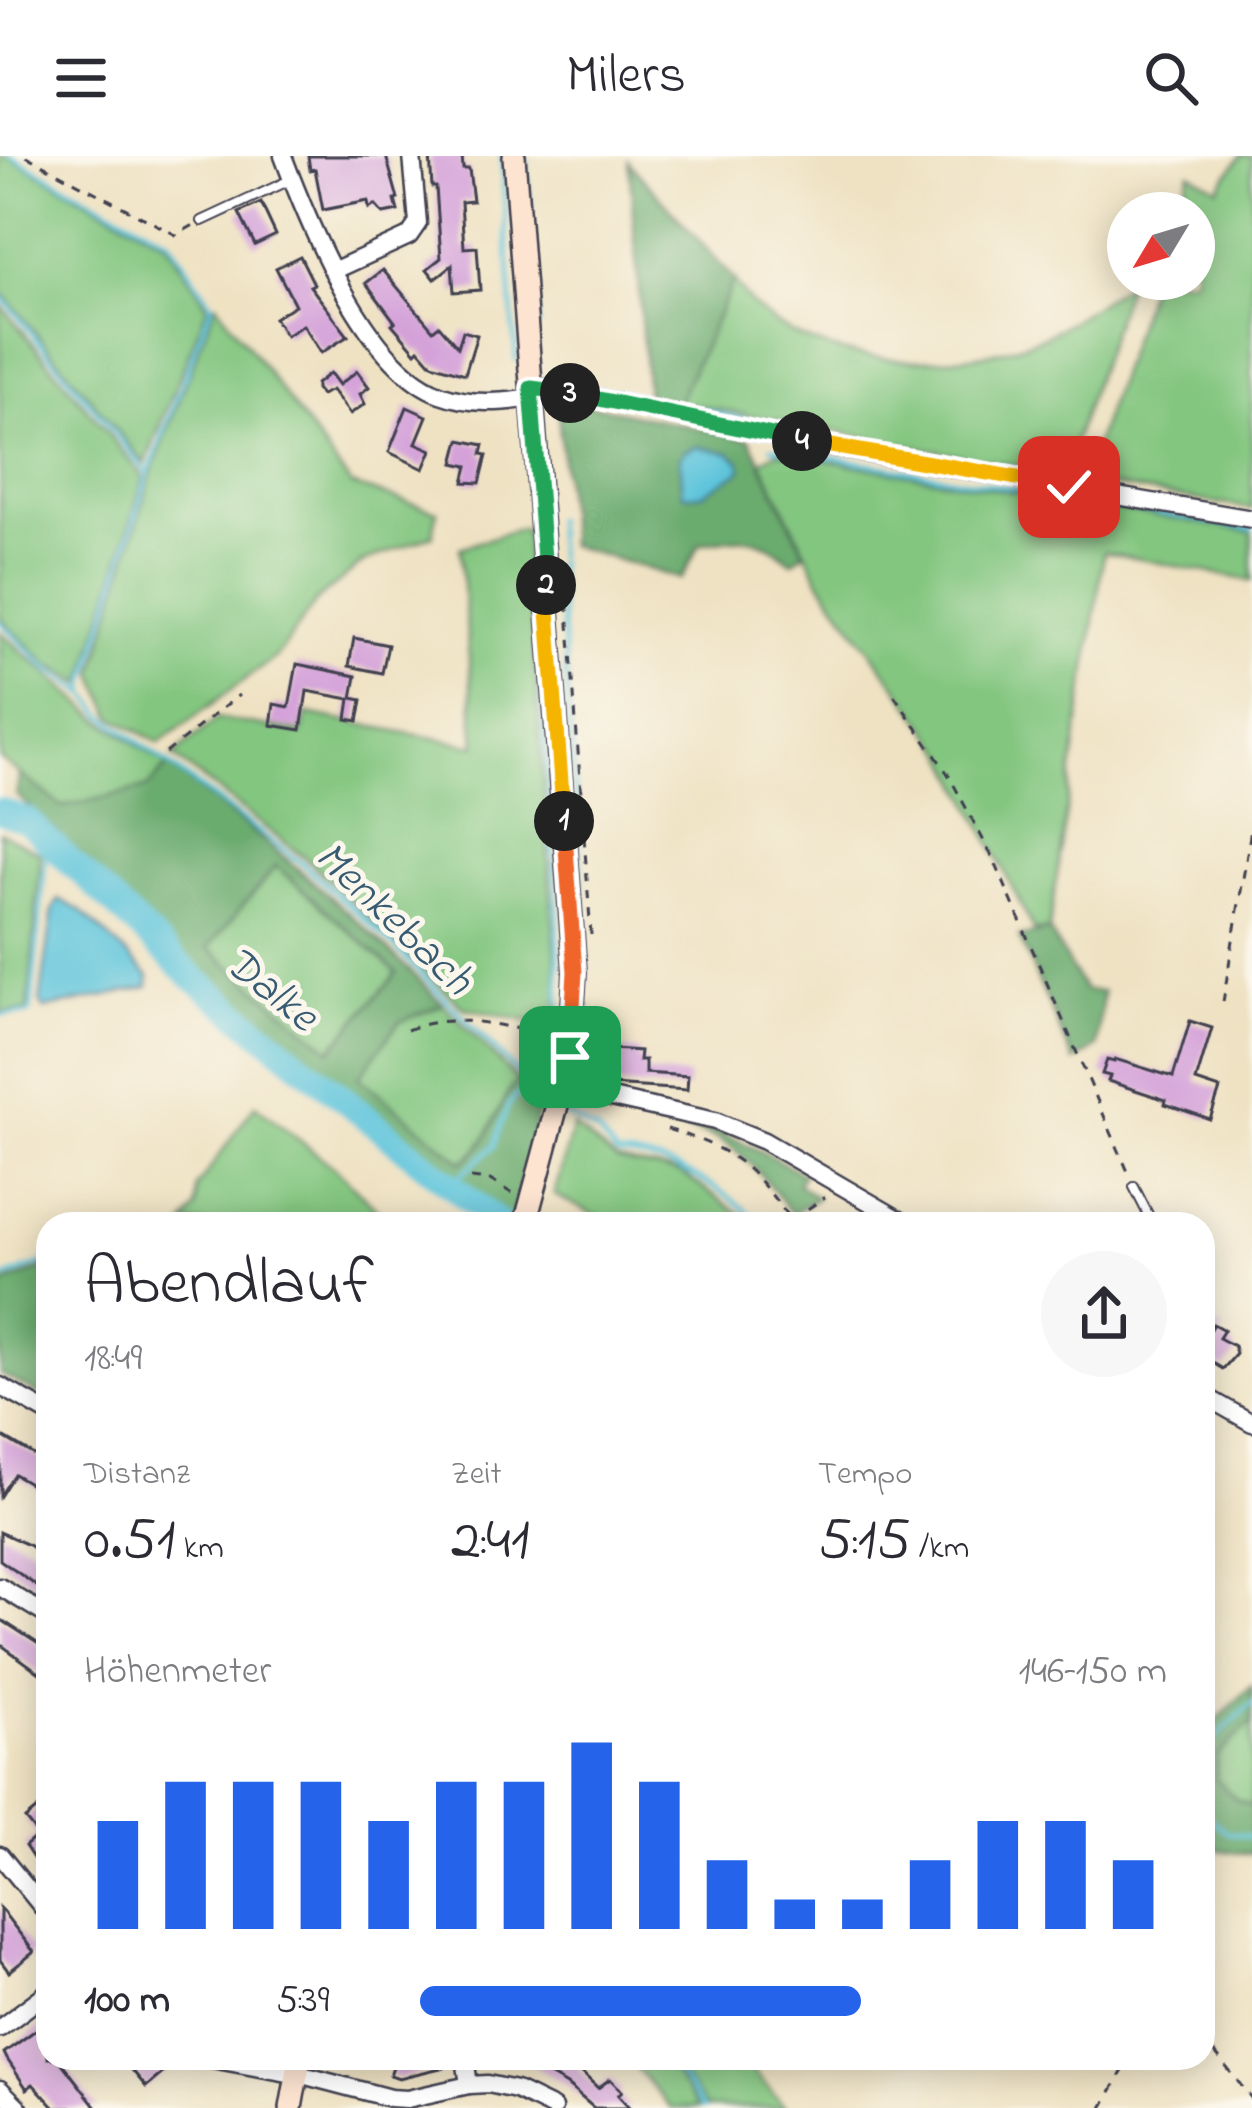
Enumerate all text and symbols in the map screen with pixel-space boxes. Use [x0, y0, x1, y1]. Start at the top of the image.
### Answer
text: Milers [566, 39, 686, 117]
icon: menu [48, 45, 114, 111]
icon: search [1138, 45, 1204, 111]
north arrow [1107, 192, 1215, 300]
map controls [1107, 192, 1215, 300]
pin: 3 [540, 363, 600, 423]
text: 3 [563, 369, 577, 417]
pin: 4 [772, 411, 832, 471]
text: 4 [795, 417, 809, 465]
pin [1018, 436, 1120, 538]
icon: check [1036, 454, 1102, 520]
pin: 2 [516, 555, 576, 615]
text: 2 [538, 561, 554, 609]
pin: 1 [534, 791, 594, 851]
text: 1 [559, 797, 569, 845]
water label: Menkebach [298, 827, 488, 1014]
water label: Dalke [208, 932, 333, 1051]
pin [519, 1006, 621, 1108]
icon: arrive [537, 1024, 603, 1090]
text: Abendlauf [84, 1238, 374, 1334]
button: share [1041, 1251, 1167, 1377]
text: 18:49 [84, 1331, 142, 1388]
text: Distanz [84, 1451, 190, 1499]
text: Zeit [451, 1451, 502, 1499]
text: Tempo [818, 1451, 912, 1499]
text: 0.51 [84, 1499, 176, 1586]
text: 2:41 [451, 1499, 530, 1586]
text: 5:15 [818, 1499, 911, 1586]
text: km [176, 1525, 224, 1573]
text: /km [911, 1525, 969, 1573]
text: Höhenmeter [84, 1644, 271, 1701]
text: 146–150 m [1019, 1644, 1167, 1701]
text: 100 m [84, 1973, 170, 2030]
text: 5:39 [276, 1973, 329, 2030]

